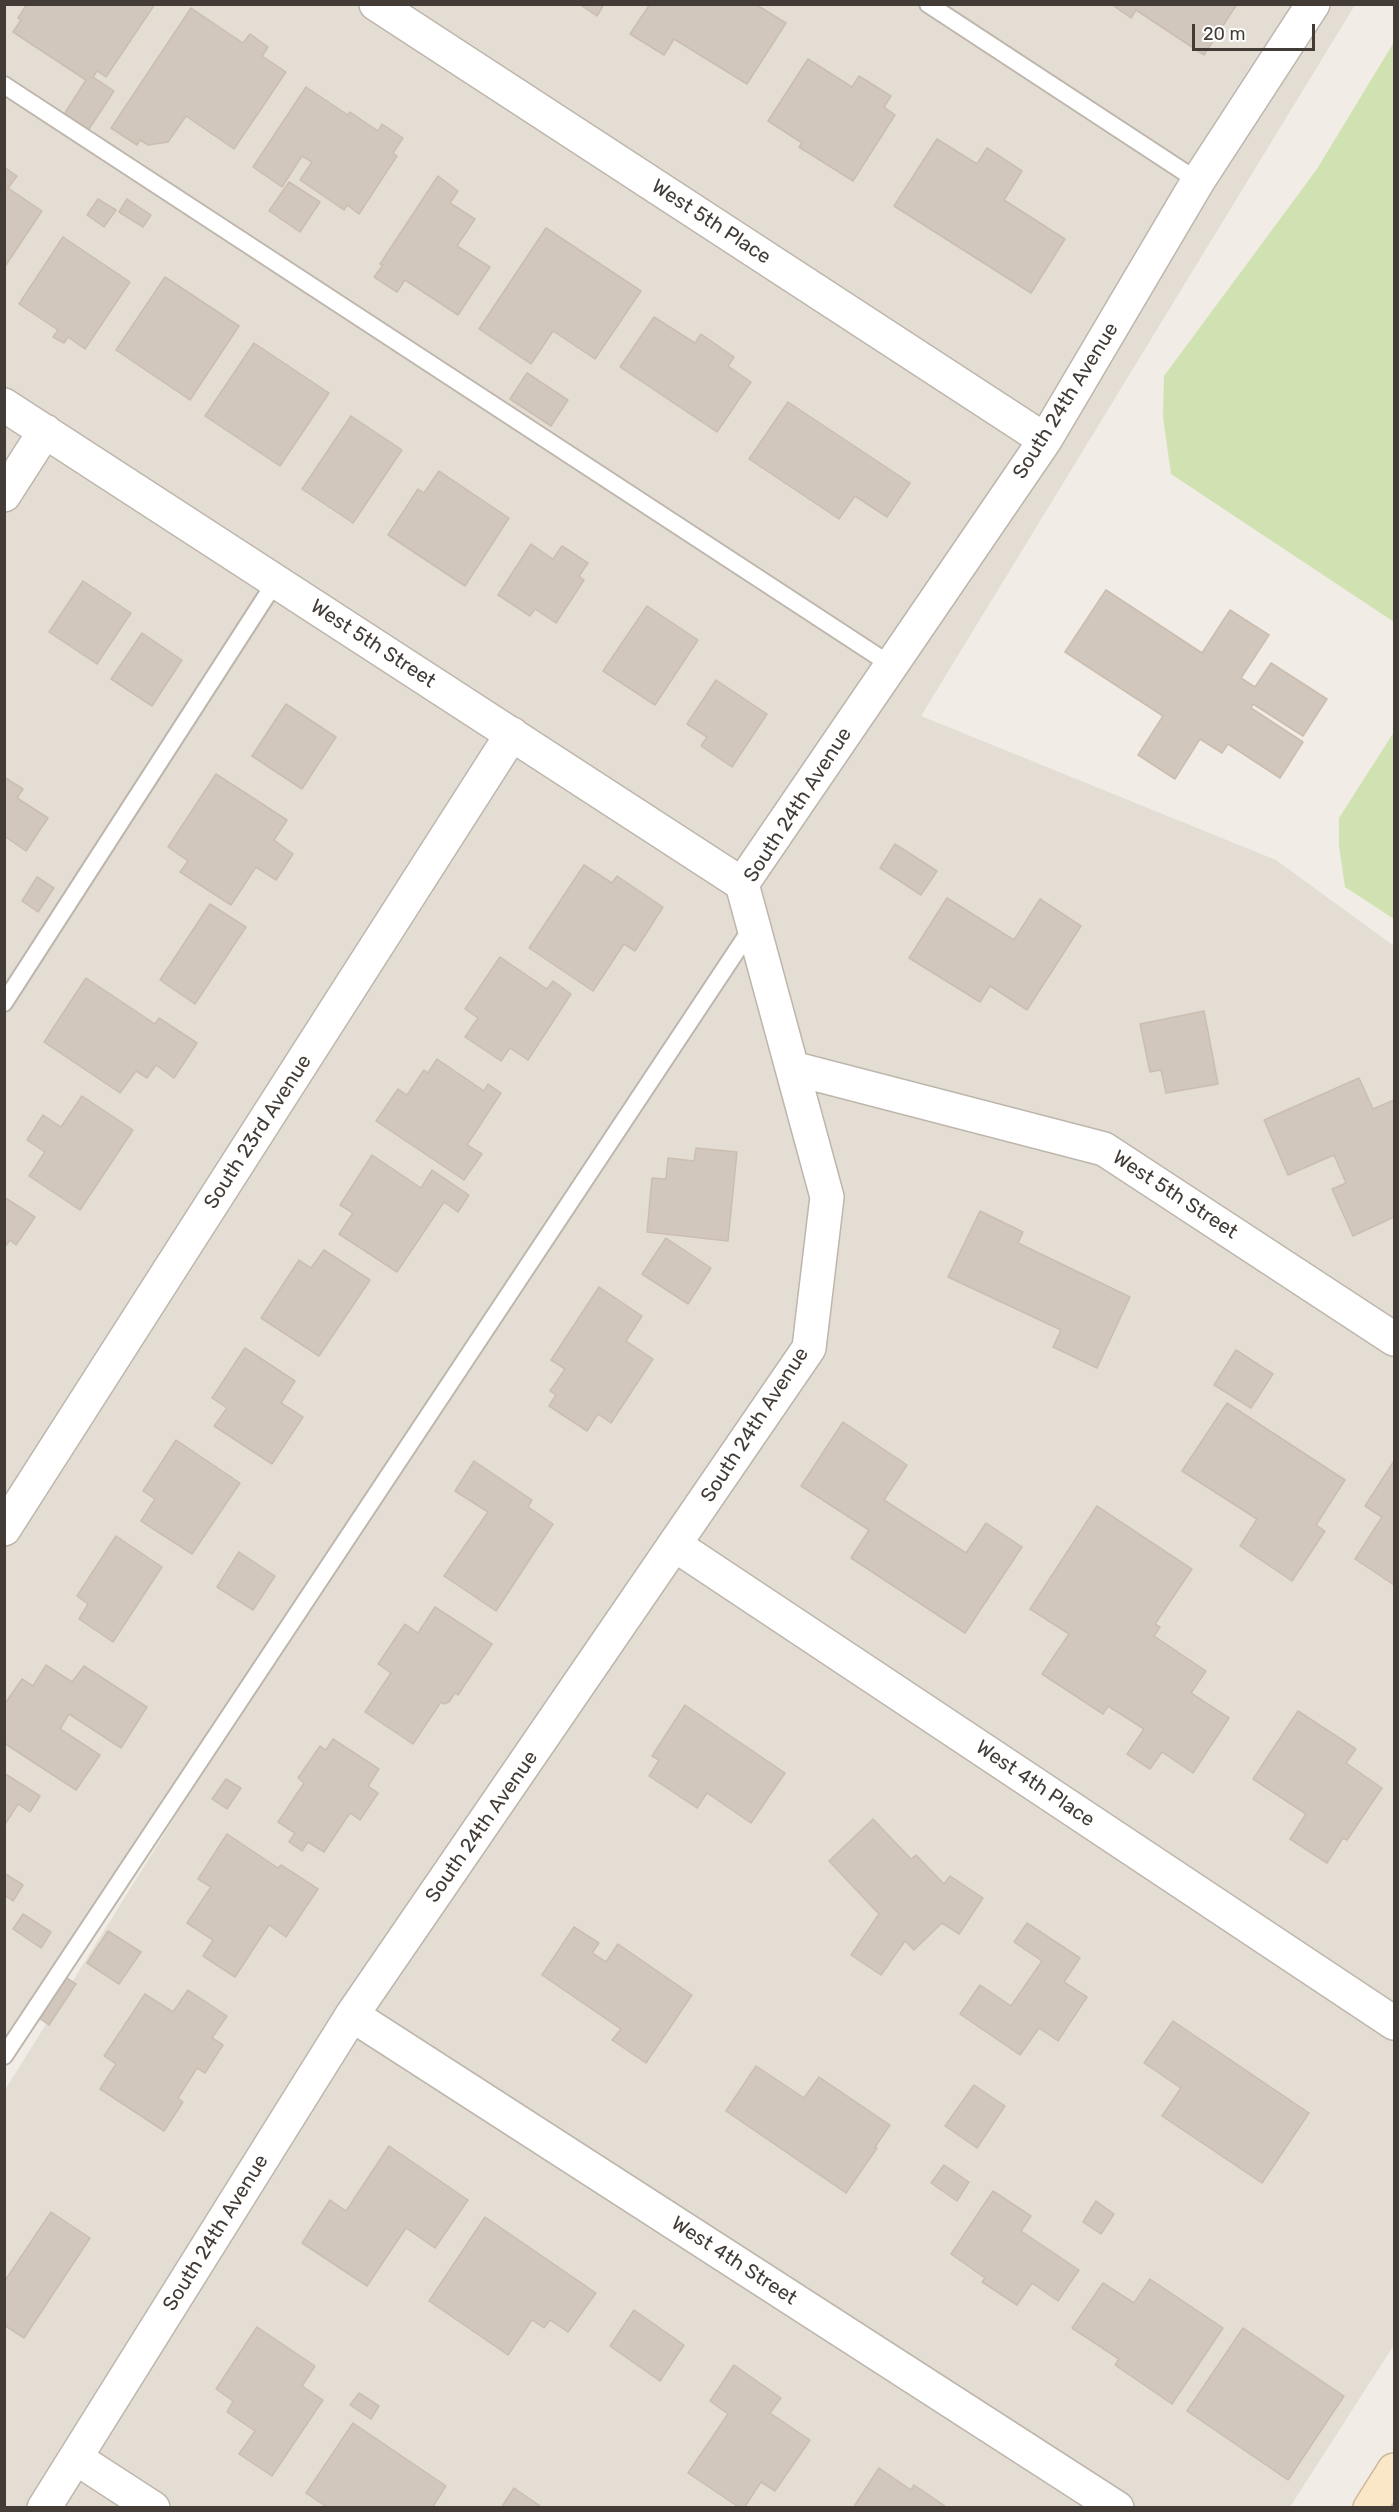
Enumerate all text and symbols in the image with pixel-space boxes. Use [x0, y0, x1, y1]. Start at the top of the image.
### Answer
scale bar [1195, 12, 1318, 50]
text: 20 m [1203, 23, 1245, 45]
street label: West 5th Place [647, 175, 775, 269]
street label: South 24th Avenue [1008, 318, 1124, 484]
street label: West 5th Street [306, 595, 440, 693]
street label: South 24th Avenue [739, 723, 857, 887]
street label: South 23rd Avenue [199, 1050, 317, 1214]
street label: West 5th Street [1108, 1146, 1242, 1244]
street label: South 24th Avenue [696, 1343, 814, 1507]
street label: West 4th Place [971, 1735, 1099, 1833]
street label: South 24th Avenue [421, 1746, 543, 1908]
street label: South 24th Avenue [158, 2150, 274, 2316]
street label: West 4th Street [667, 2211, 801, 2311]

